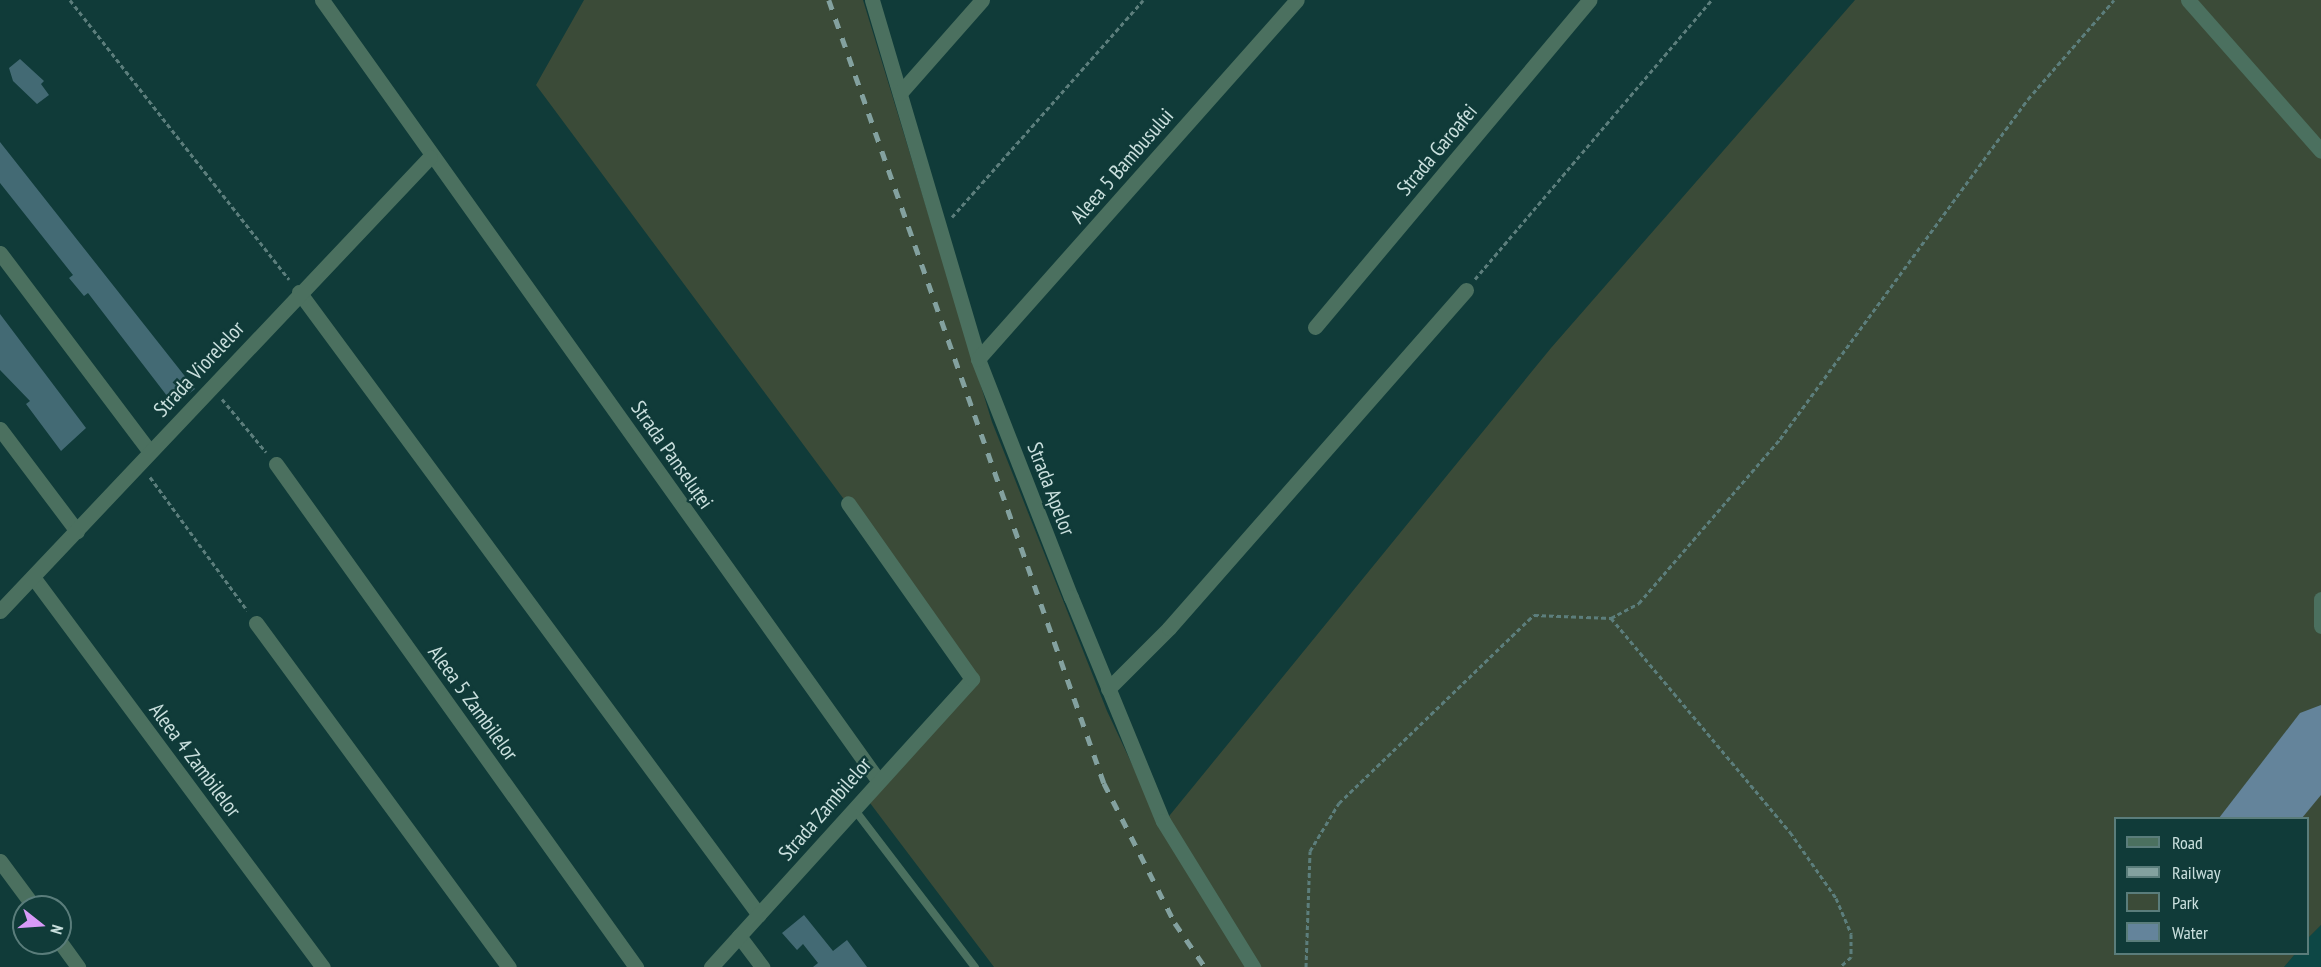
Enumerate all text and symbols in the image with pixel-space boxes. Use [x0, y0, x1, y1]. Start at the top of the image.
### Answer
street label: Strada Garoafei [1392, 99, 1482, 201]
street label: Aleea 5 Bambusului [1065, 103, 1179, 229]
street label: Strada Viorelelor [148, 316, 250, 422]
street label: Strada Panseluței [626, 396, 718, 514]
street label: Strada Apelor [1022, 439, 1080, 539]
street label: Aleea 5 Zambilelor [423, 640, 523, 766]
street label: Aleea 4 Zambilelor [144, 698, 246, 822]
street label: Strada Zambilelor [773, 752, 877, 866]
legend [2114, 817, 2309, 955]
text: Road [2172, 831, 2203, 854]
text: Railway [2172, 861, 2221, 884]
text: Park [2172, 891, 2199, 914]
north arrow [12, 895, 72, 955]
text: Water [2172, 921, 2208, 944]
text: N [46, 923, 68, 937]

